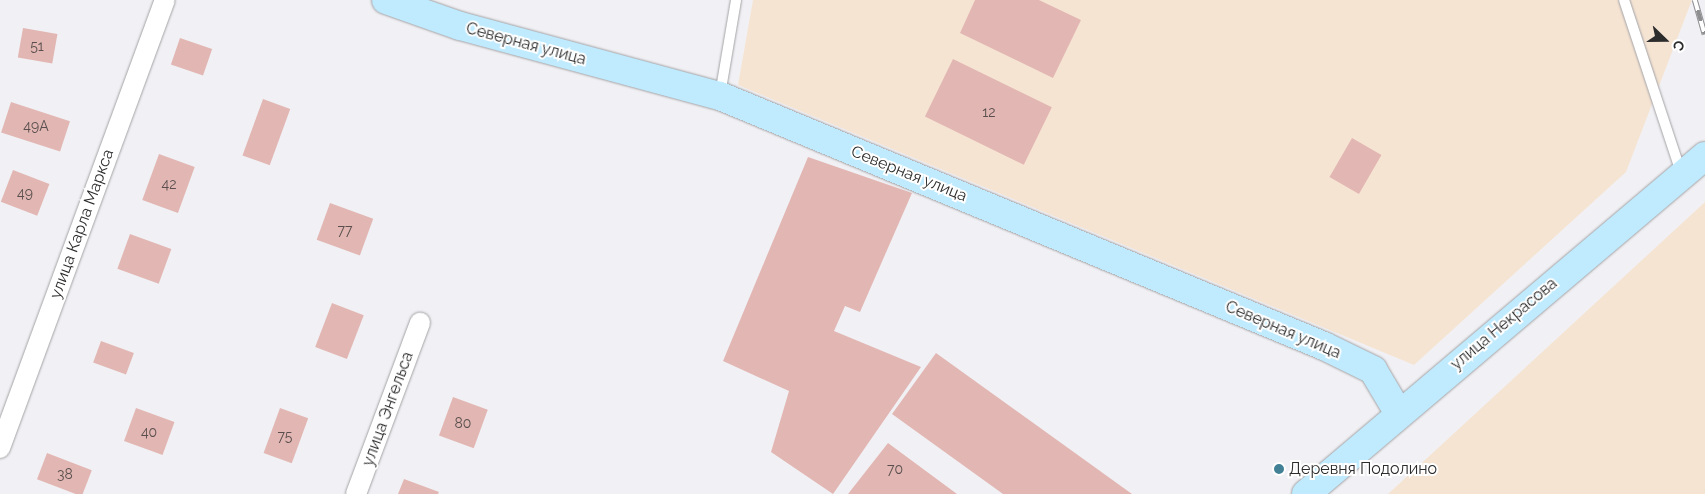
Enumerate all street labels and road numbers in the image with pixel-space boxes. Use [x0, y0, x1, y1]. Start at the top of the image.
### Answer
street label: Северная улица [464, 19, 588, 69]
street label: Северная улица [848, 142, 970, 206]
street label: улица Карла Маркса [46, 147, 118, 301]
street label: улица Некрасова [1447, 274, 1561, 374]
street label: Северная улица [1222, 297, 1344, 363]
street label: улица Энгельса [358, 349, 418, 469]

